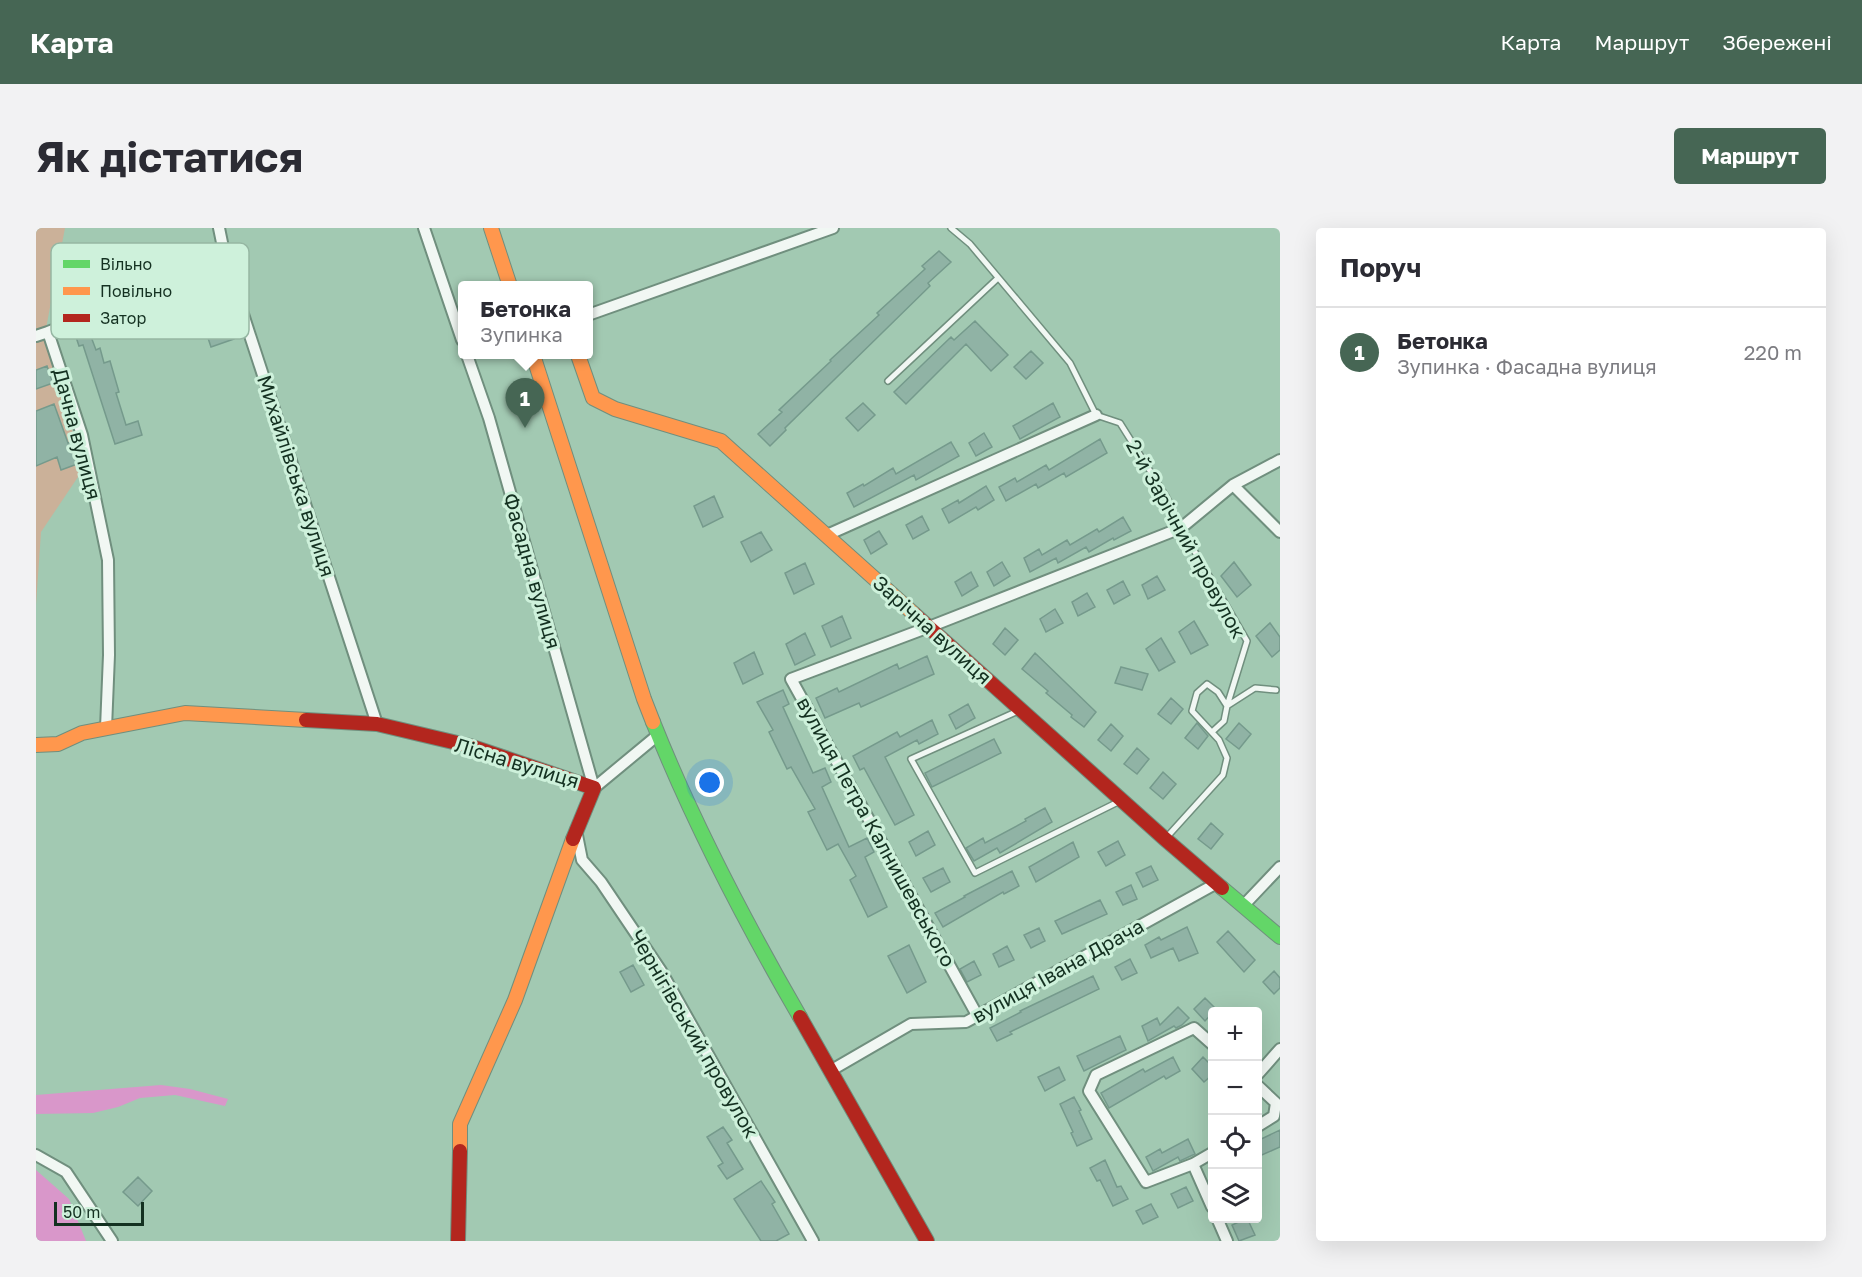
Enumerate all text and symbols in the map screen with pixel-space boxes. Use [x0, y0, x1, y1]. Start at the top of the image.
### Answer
text: Карта [30, 26, 114, 59]
text: Карта [1501, 29, 1561, 55]
text: Маршрут [1594, 29, 1689, 55]
text: Збережені [1722, 29, 1832, 55]
button: Маршрут [1674, 128, 1826, 184]
text: Як дістатися [36, 131, 303, 181]
legend [51, 243, 249, 339]
text: Поруч [1340, 252, 1421, 283]
text: Вільно [100, 254, 152, 274]
text: Повільно [100, 281, 172, 301]
popup [458, 281, 593, 359]
text: Бетонка [480, 295, 571, 322]
text: Затор [100, 308, 146, 328]
text: Зупинка [480, 322, 563, 346]
text: Бетонка [1397, 327, 1488, 354]
text: 1 [1354, 340, 1365, 364]
text: 220 m [1744, 340, 1802, 364]
text: Зупинка · Фасадна вулиця [1397, 354, 1657, 378]
street label: Дачна вулиця [49, 365, 107, 502]
street label: Михайлівська вулиця [253, 372, 341, 580]
pin: 1 [506, 378, 544, 428]
street label: 2-й Зарічний провулок [1122, 435, 1252, 642]
street label: Фасадна вулиця [499, 490, 567, 651]
street label: Зарічна вулиця [869, 570, 997, 689]
street label: вулиця Петра Калнишевського [792, 692, 961, 971]
street label: Лісна вулиця [452, 732, 582, 792]
your location [695, 768, 724, 797]
street label: вулиця Івана Драча [967, 913, 1148, 1027]
street label: Чернігівський провулок [625, 925, 764, 1142]
map controls [1208, 1007, 1262, 1223]
button: + [1208, 1007, 1262, 1061]
button: − [1208, 1061, 1262, 1115]
button: locate [1208, 1115, 1262, 1169]
button: layers [1208, 1169, 1262, 1223]
scale bar [54, 1199, 144, 1226]
text: 50 m [63, 1202, 100, 1222]

